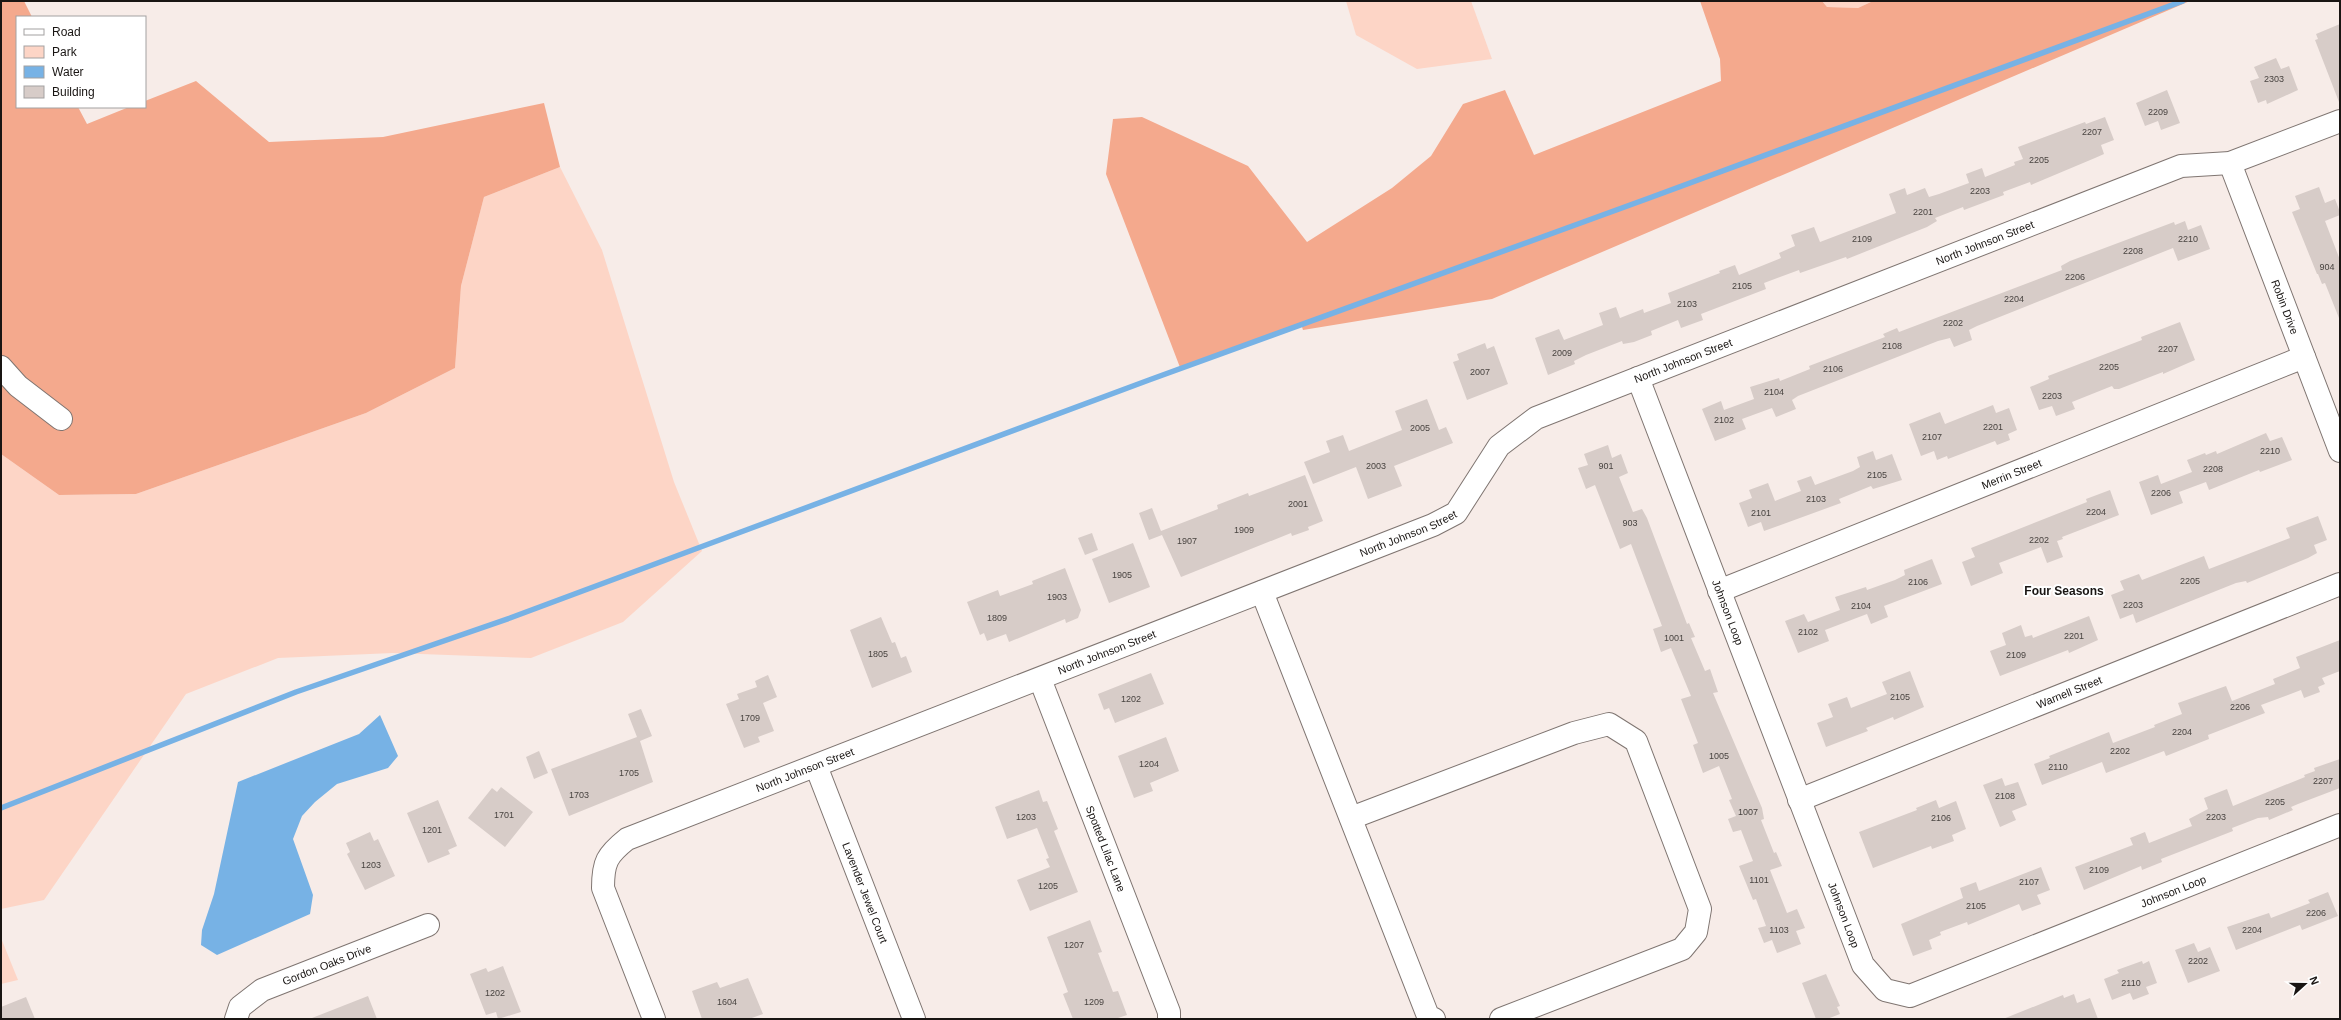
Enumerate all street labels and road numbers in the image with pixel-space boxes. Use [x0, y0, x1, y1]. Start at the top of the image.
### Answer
street label: North Johnson Street [1934, 218, 2036, 267]
street label: Robin Drive [2269, 278, 2301, 336]
street label: North Johnson Street [1632, 336, 1734, 385]
street label: Merrin Street [1980, 457, 2043, 491]
street label: North Johnson Street [1358, 508, 1459, 559]
street label: Johnson Loop [1710, 578, 1746, 647]
street label: North Johnson Street [1056, 628, 1157, 677]
street label: Warnell Street [2035, 674, 2104, 711]
street label: North Johnson Street [754, 745, 856, 794]
street label: Spotted Lilac Lane [1084, 804, 1128, 893]
street label: Lavender Jewel Court [840, 841, 890, 945]
street label: Johnson Loop [2139, 873, 2208, 910]
street label: Johnson Loop [1826, 880, 1862, 949]
street label: Gordon Oaks Drive [281, 942, 373, 987]

